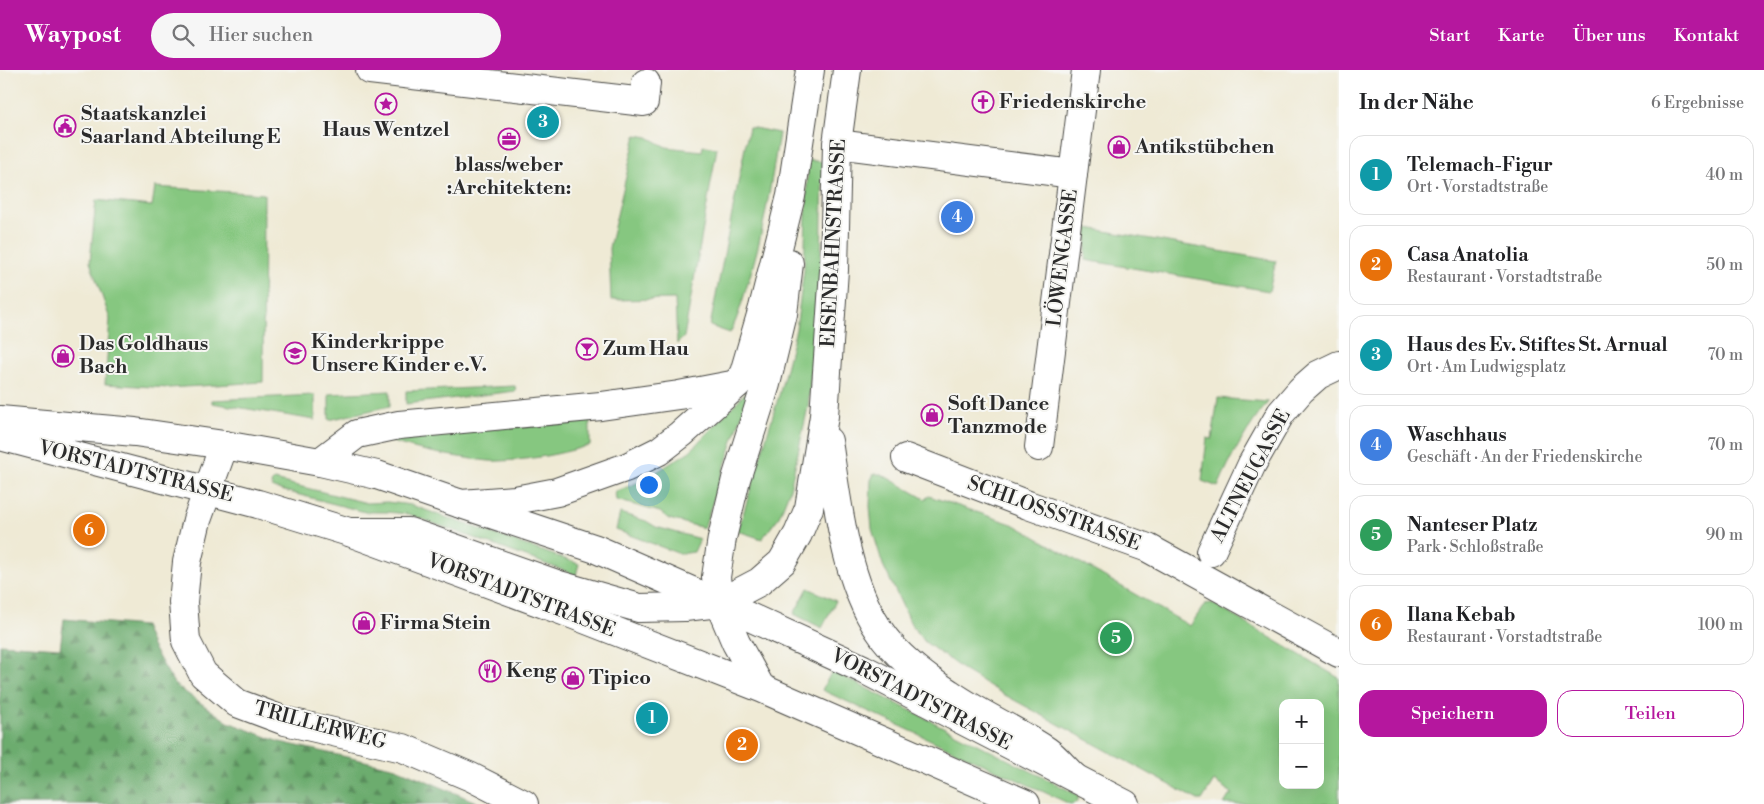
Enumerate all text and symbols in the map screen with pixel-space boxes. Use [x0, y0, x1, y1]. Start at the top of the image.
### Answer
search box [151, 13, 501, 58]
text: Waypost [25, 20, 121, 50]
icon: search [169, 21, 197, 49]
text: Hier suchen [209, 23, 313, 47]
text: Start [1429, 24, 1470, 47]
text: Karte [1498, 24, 1545, 47]
text: Über uns [1573, 24, 1646, 47]
text: Kontakt [1674, 24, 1739, 47]
church icon: Friedenskirche [971, 90, 995, 114]
place label: Friedenskirche [999, 90, 1146, 115]
text: In der Nähe [1359, 90, 1474, 116]
place icon: Haus Wentzel [374, 92, 398, 116]
text: 6 Ergebnisse [1651, 93, 1744, 113]
place label: Staatskanzlei Saarland Abteilung E [81, 102, 281, 150]
pin: 3 [527, 103, 559, 141]
public building icon: Staatskanzlei Saarland Abteilung E [53, 114, 77, 138]
place label: Haus Wentzel [322, 118, 450, 143]
office icon: blass/weber :Architekten: [497, 127, 521, 151]
shop icon: Antikstübchen [1107, 135, 1131, 159]
place label: Antikstübchen [1134, 135, 1275, 160]
street label: EISENBAHNSTRASSE [816, 138, 852, 348]
place label: blass/weber :Architekten: [447, 153, 571, 201]
text: Telemach-Figur [1407, 153, 1553, 177]
text: 1 [1372, 165, 1380, 185]
text: 40 m [1706, 165, 1743, 185]
text: Ort · Vorstadtstraße [1407, 177, 1548, 197]
street label: LÖWENGASSE [1041, 187, 1084, 328]
pin: 4 [941, 198, 973, 236]
text: Casa Anatolia [1407, 243, 1528, 267]
text: 2 [1371, 255, 1381, 275]
text: 50 m [1706, 255, 1743, 275]
text: Restaurant · Vorstadtstraße [1407, 267, 1602, 287]
place label: Kinderkrippe Unsere Kinder e.V. [311, 330, 487, 378]
place label: Das Goldhaus Bach [79, 332, 208, 380]
text: Haus des Ev. Stiftes St. Arnual [1407, 333, 1668, 357]
bar icon: Zum Hau [575, 337, 599, 361]
place label: Zum Hau [603, 337, 689, 362]
school or university icon: Kinderkrippe Unsere Kinder e.V. [283, 341, 307, 365]
shop icon: Das Goldhaus Bach [51, 344, 75, 368]
text: 3 [1371, 345, 1381, 365]
text: 70 m [1707, 345, 1743, 365]
text: Ort · Am Ludwigsplatz [1407, 357, 1566, 377]
place label: Soft Dance Tanzmode [948, 392, 1049, 440]
shop icon: Soft Dance Tanzmode [920, 403, 944, 427]
street label: ALTNEUGASSE [1205, 405, 1297, 548]
text: Waschhaus [1407, 423, 1507, 447]
street label: VORSTADTSTRASSE [35, 435, 236, 508]
text: 4 [1371, 435, 1381, 455]
text: 70 m [1707, 435, 1743, 455]
text: Geschäft · An der Friedenskirche [1407, 447, 1643, 467]
street label: SCHLOSSSTRASSE [964, 471, 1144, 557]
your location [636, 472, 662, 498]
pin: 6 [73, 511, 105, 549]
text: Nanteser Platz [1407, 513, 1537, 537]
text: 5 [1371, 525, 1381, 545]
text: 90 m [1705, 525, 1743, 545]
text: Park · Schloßstraße [1407, 537, 1544, 557]
street label: VORSTADTSTRASSE [422, 548, 619, 644]
text: Ilana Kebab [1407, 603, 1515, 627]
shop icon: Firma Stein [352, 611, 376, 635]
place label: Firma Stein [380, 611, 491, 636]
text: 6 [1371, 615, 1381, 635]
text: 100 m [1698, 615, 1743, 635]
pin: 5 [1100, 619, 1132, 657]
text: Restaurant · Vorstadtstraße [1407, 627, 1602, 647]
street label: VORSTADTSTRASSE [825, 643, 1016, 757]
restaurant icon: Keng [478, 659, 502, 683]
place label: Keng [506, 659, 557, 684]
shop icon: Tipico [561, 666, 585, 690]
place label: Tipico [589, 666, 651, 691]
button: Speichern [1359, 690, 1547, 737]
button: Teilen [1557, 690, 1744, 737]
street label: TRILLERWEG [251, 696, 389, 756]
pin: 1 [636, 699, 668, 737]
map controls [1279, 699, 1324, 789]
button: + [1279, 699, 1324, 744]
pin: 2 [726, 726, 758, 764]
button: − [1279, 744, 1324, 789]

